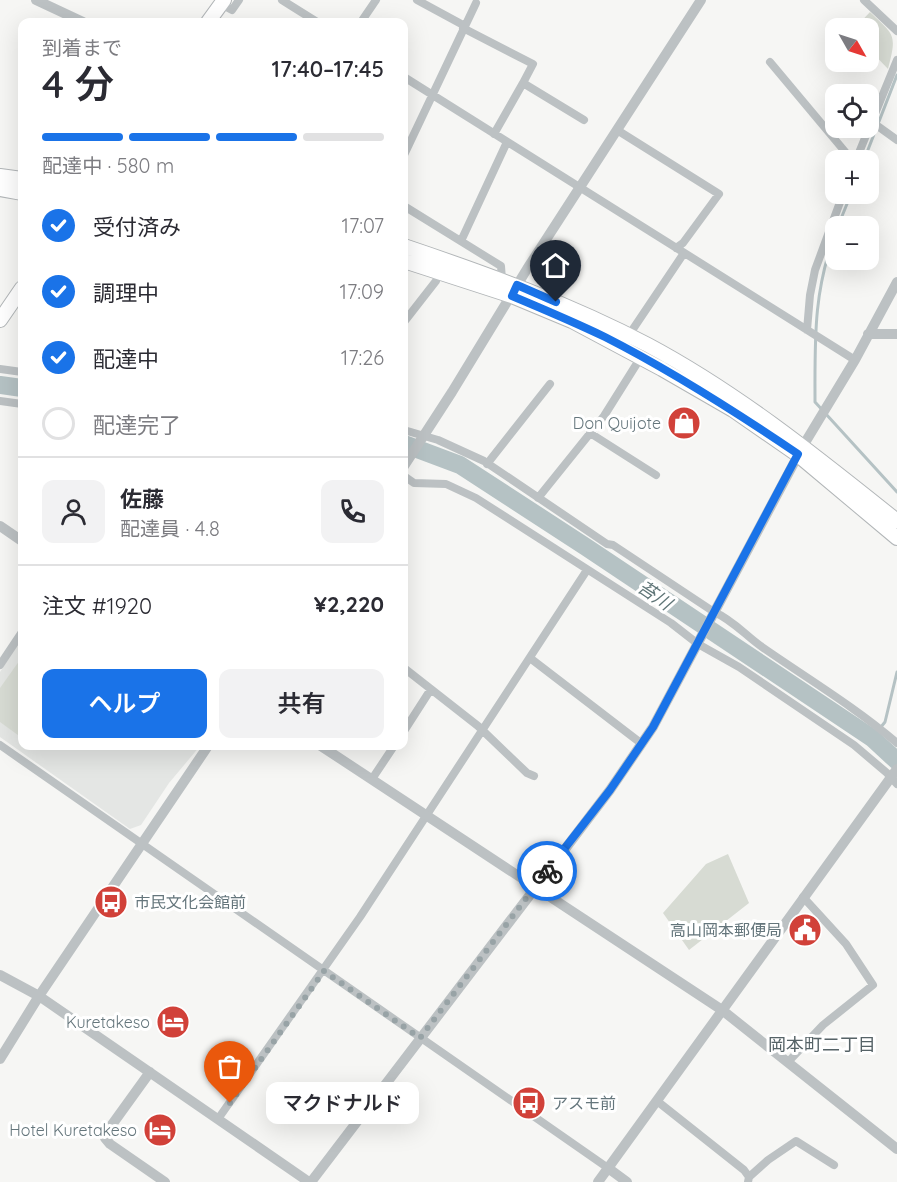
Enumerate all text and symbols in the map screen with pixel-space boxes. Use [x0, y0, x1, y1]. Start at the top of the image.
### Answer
north arrow [825, 18, 879, 72]
map controls [825, 18, 879, 270]
text: 到着まで [42, 35, 122, 60]
text: 17:40–17:45 [272, 55, 384, 83]
text: 4 分 [42, 59, 114, 108]
button: locate [825, 84, 879, 138]
button: + [825, 150, 879, 204]
text: 配達中 · 580 m [42, 153, 174, 178]
icon: check [42, 209, 75, 242]
text: 受付済み [93, 213, 181, 241]
text: 17:07 [342, 213, 384, 238]
button: − [825, 216, 879, 270]
pin [530, 240, 581, 302]
icon: home [539, 249, 572, 282]
icon: check [42, 275, 75, 308]
text: 調理中 [93, 279, 159, 307]
text: 17:09 [340, 279, 384, 304]
icon: check [42, 341, 75, 374]
text: 配達中 [93, 345, 159, 373]
text: 17:26 [341, 345, 384, 370]
shop icon: Don Quijote [666, 405, 702, 441]
text: 配達完了 [93, 411, 181, 439]
place label: Don Quijote [573, 413, 661, 433]
button: person [42, 480, 105, 543]
button: phone [321, 480, 384, 543]
text: 佐藤 [120, 485, 164, 513]
text: 配達員 · 4.8 [120, 516, 220, 541]
water label: 苔川 [634, 575, 678, 616]
text: ¥2,220 [314, 590, 384, 618]
text: 注文 #1920 [42, 592, 152, 620]
button: ヘルプ [42, 669, 207, 738]
button: 共有 [219, 669, 384, 738]
courier [517, 841, 577, 901]
icon: bike [531, 855, 564, 888]
bus stop icon: 市民文化会館前 [93, 884, 129, 920]
place label: 市民文化会館前 [134, 892, 246, 912]
public building icon: 高山岡本郵便局 [787, 912, 823, 948]
place label: 高山岡本郵便局 [670, 920, 782, 940]
hotel icon: Kuretakeso [155, 1004, 191, 1040]
place label: Kuretakeso [66, 1012, 150, 1032]
district label: 岡本町二丁目 [768, 1033, 876, 1056]
pin [204, 1041, 255, 1103]
icon: bag [213, 1050, 246, 1083]
callout: マクドナルド [266, 1082, 419, 1124]
bus stop icon: アスモ前 [511, 1085, 547, 1121]
text: マクドナルド [283, 1090, 403, 1115]
place label: アスモ前 [552, 1093, 616, 1113]
hotel icon: Hotel Kuretakeso [142, 1112, 178, 1148]
place label: Hotel Kuretakeso [9, 1120, 137, 1140]

